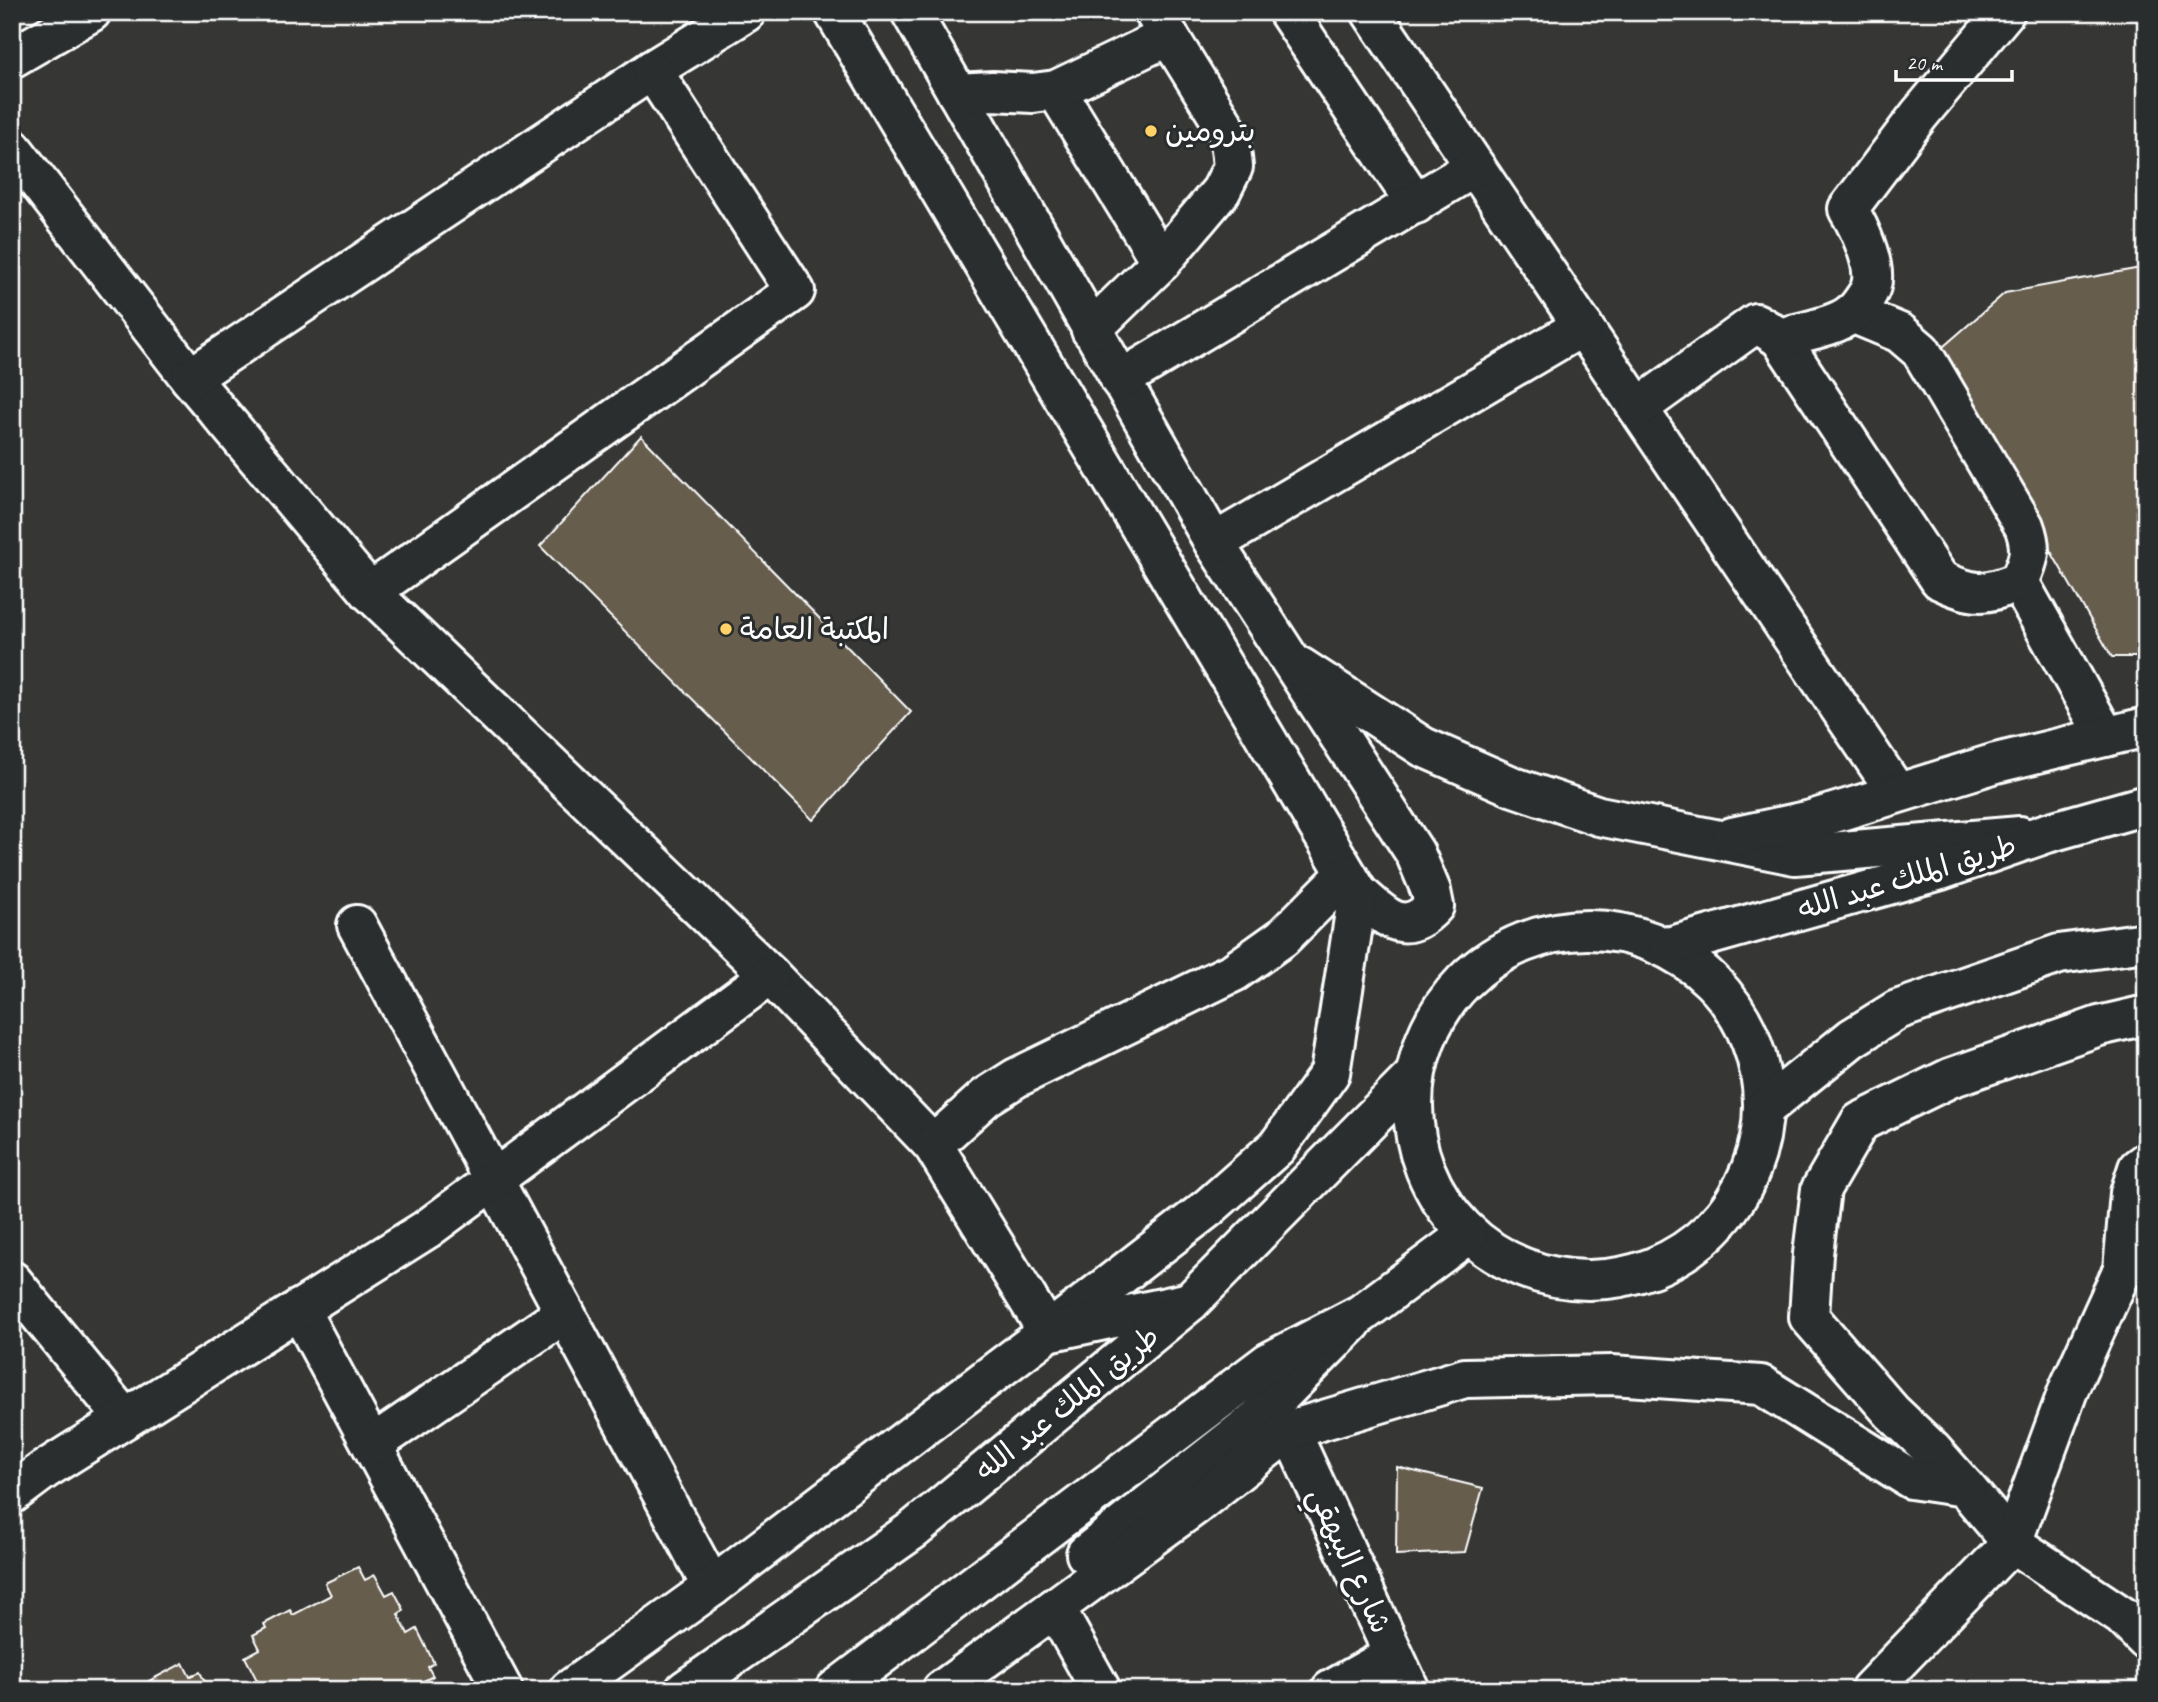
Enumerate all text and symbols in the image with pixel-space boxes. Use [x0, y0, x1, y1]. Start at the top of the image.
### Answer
scale bar [1896, 38, 2011, 82]
text: 20 m [1906, 50, 1944, 76]
place label: بترومين [1165, 112, 1255, 150]
marker: بترومين [1143, 123, 1159, 139]
place label: المكتبة العامة [740, 610, 889, 648]
marker: المكتبة العامة [718, 621, 734, 637]
street label: طريق الملك عبد الله [1793, 826, 2021, 928]
street label: طريق الملك عبد الله [967, 1317, 1167, 1489]
street label: شارع البيهقي [1293, 1481, 1400, 1642]

